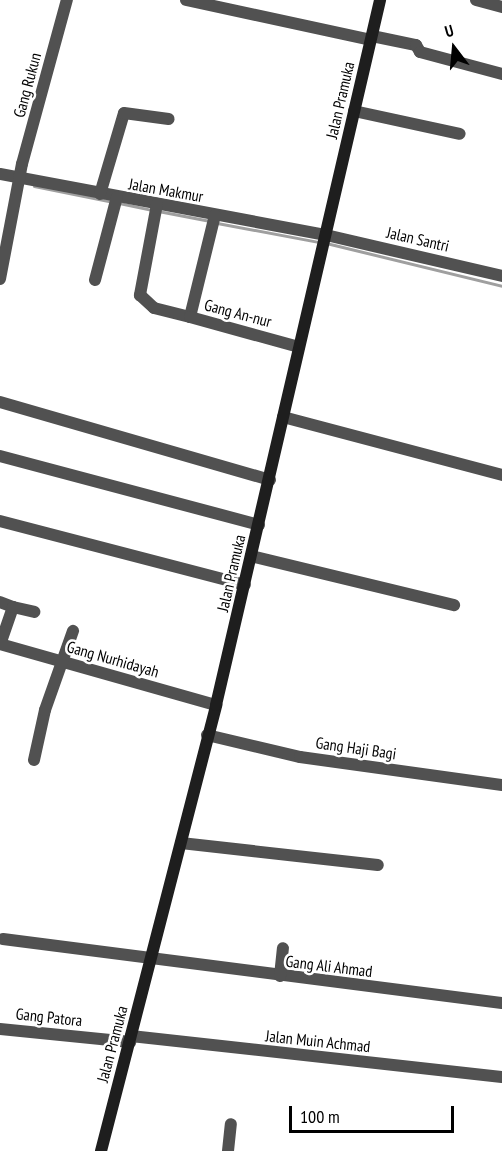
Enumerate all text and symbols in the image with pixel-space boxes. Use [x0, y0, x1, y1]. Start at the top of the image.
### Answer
north arrow [424, 18, 484, 78]
text: U [442, 20, 456, 41]
street label: Gang Rukun [9, 50, 45, 120]
street label: Jalan Pramuka [322, 60, 358, 140]
street label: Jalan Makmur [127, 174, 205, 206]
street label: Jalan Santri [385, 223, 451, 255]
street label: Gang An-nur [202, 295, 274, 331]
street label: Jalan Pramuka [213, 533, 249, 613]
street label: Gang Nurhidayah [65, 637, 161, 681]
street label: Gang Haji Bagi [314, 733, 398, 763]
street label: Gang Ali Ahmad [284, 951, 374, 981]
street label: Gang Patora [15, 1004, 83, 1030]
street label: Jalan Pramuka [93, 1004, 131, 1084]
street label: Jalan Muin Achmad [264, 1026, 372, 1056]
scale bar [292, 1094, 457, 1132]
text: 100 m [300, 1105, 340, 1128]

